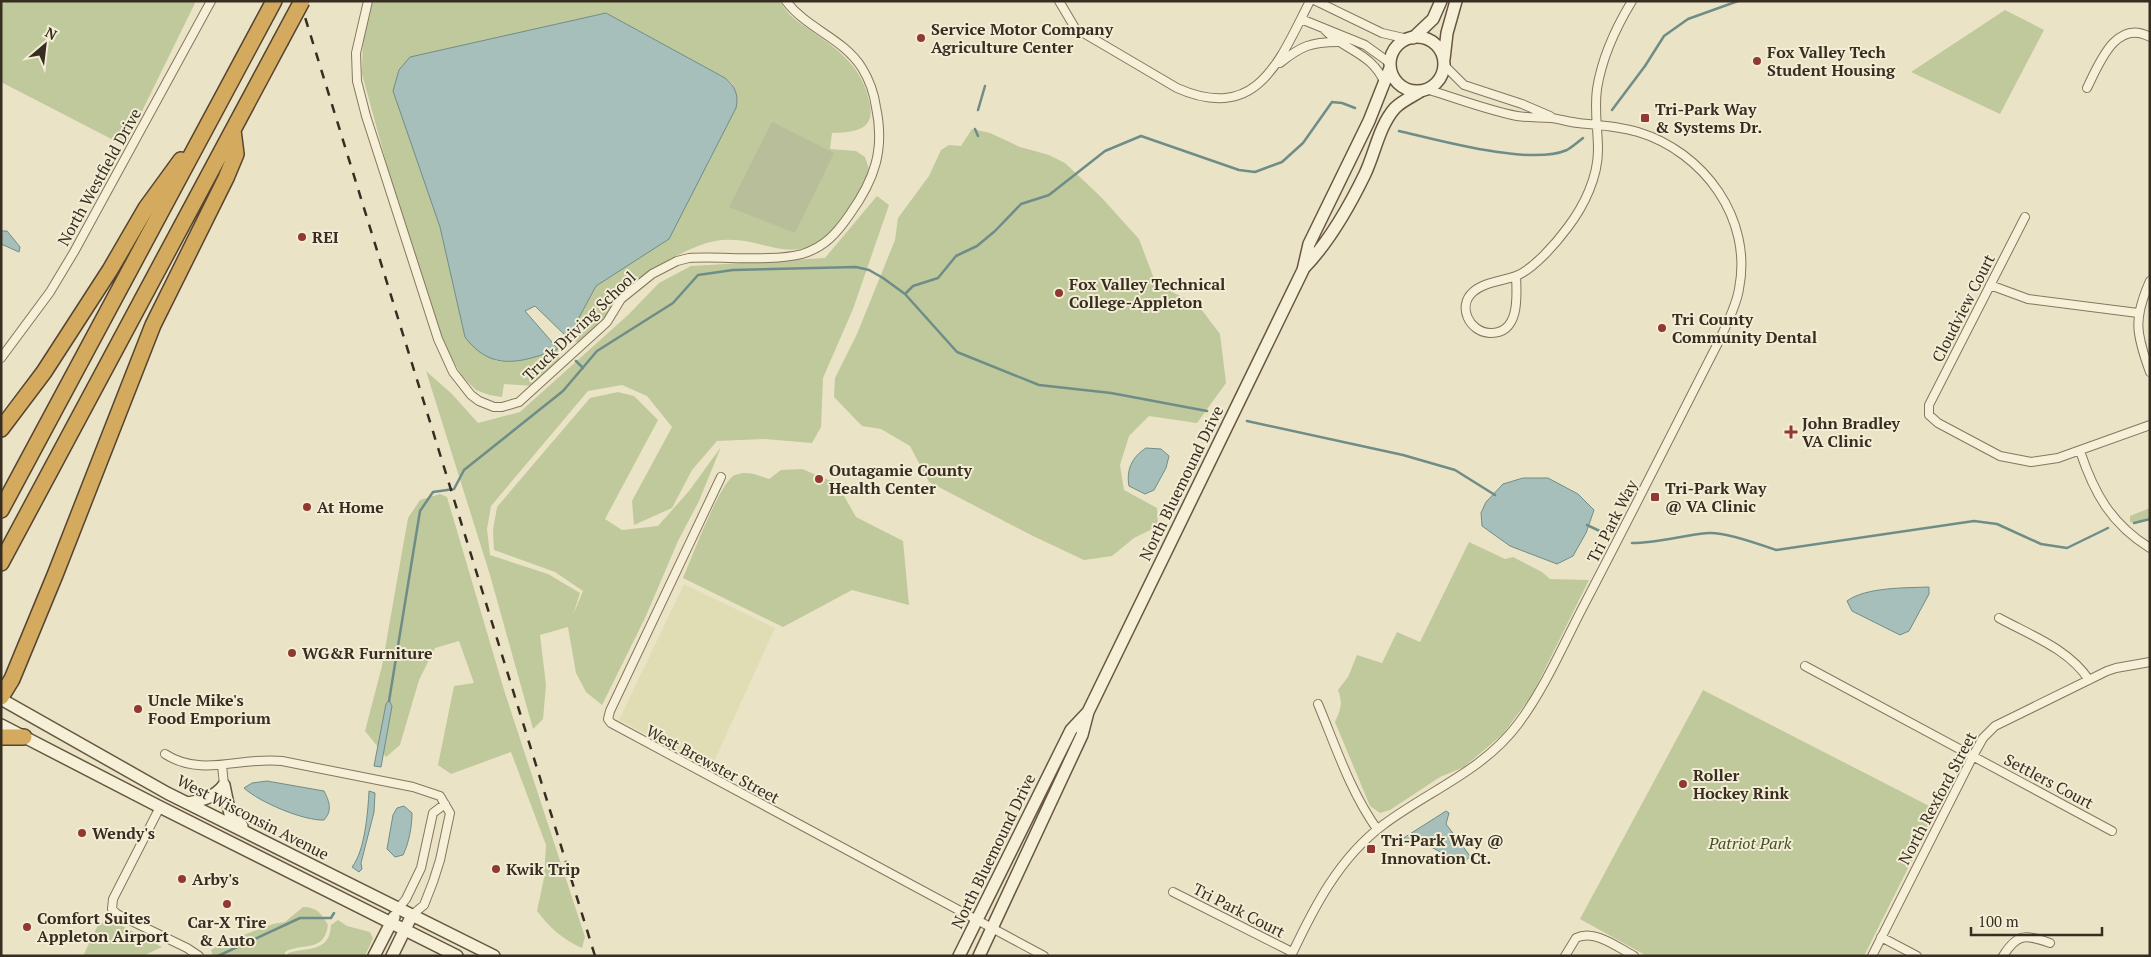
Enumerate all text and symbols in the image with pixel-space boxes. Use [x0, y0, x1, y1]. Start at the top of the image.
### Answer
place label: Service Motor Company Agriculture Center [931, 18, 1114, 58]
north arrow [20, 20, 70, 70]
text: N [42, 22, 61, 44]
marker: Service Motor Company Agriculture Center [915, 32, 927, 44]
place label: Fox Valley Tech Student Housing [1767, 41, 1896, 81]
marker: Fox Valley Tech Student Housing [1751, 55, 1763, 67]
place label: Tri-Park Way & Systems Dr. [1655, 98, 1762, 138]
street label: North Westfield Drive [52, 104, 146, 250]
marker: Tri-Park Way & Systems Dr. [1639, 112, 1651, 124]
place label: REI [312, 226, 339, 248]
marker: REI [296, 231, 308, 243]
street label: Cloudview Court [1926, 250, 2000, 366]
street label: Truck Driving School [518, 266, 640, 386]
place label: Fox Valley Technical College-Appleton [1069, 273, 1225, 313]
marker: Fox Valley Technical College-Appleton [1053, 287, 1065, 299]
place label: Tri County Community Dental [1672, 308, 1817, 348]
marker: Tri County Community Dental [1656, 322, 1668, 334]
street label: North Bluemound Drive [1134, 402, 1228, 564]
place label: John Bradley VA Clinic [1802, 412, 1901, 452]
marker: John Bradley VA Clinic [1784, 425, 1798, 439]
place label: Outagamie County Health Center [829, 459, 972, 499]
marker: Outagamie County Health Center [813, 473, 825, 485]
street label: Tri Park Way [1582, 475, 1643, 566]
place label: Tri-Park Way @ VA Clinic [1665, 477, 1767, 517]
marker: Tri-Park Way @ VA Clinic [1649, 491, 1661, 503]
place label: At Home [317, 496, 384, 518]
marker: At Home [301, 501, 313, 513]
place label: WG&R Furniture [302, 642, 433, 664]
marker: WG&R Furniture [286, 647, 298, 659]
place label: Uncle Mike's Food Emporium [148, 689, 271, 729]
marker: Uncle Mike's Food Emporium [132, 703, 144, 715]
street label: West Brewster Street [642, 720, 784, 808]
street label: North Rexford Street [1893, 728, 1981, 868]
street label: Settlers Court [2000, 748, 2098, 814]
place label: Roller Hockey Rink [1693, 764, 1789, 804]
street label: West Wisconsin Avenue [173, 769, 333, 865]
street label: North Bluemound Drive [946, 770, 1040, 932]
marker: Roller Hockey Rink [1677, 778, 1689, 790]
place label: Wendy's [92, 822, 155, 844]
marker: Wendy's [76, 827, 88, 839]
place label: Tri-Park Way @ Innovation Ct. [1381, 829, 1504, 869]
park label: Patriot Park [1708, 832, 1792, 854]
marker: Tri-Park Way @ Innovation Ct. [1365, 843, 1377, 855]
place label: Kwik Trip [506, 858, 580, 880]
marker: Kwik Trip [490, 863, 502, 875]
place label: Arby's [192, 868, 239, 890]
marker: Arby's [176, 873, 188, 885]
street label: Tri Park Court [1189, 877, 1289, 943]
marker: Car-X Tire & Auto [221, 898, 233, 910]
scale bar [1971, 904, 2102, 936]
place label: Comfort Suites Appleton Airport [37, 907, 169, 947]
place label: Car-X Tire & Auto [187, 911, 267, 951]
text: 100 m [1978, 911, 2019, 931]
marker: Comfort Suites Appleton Airport [21, 921, 33, 933]

